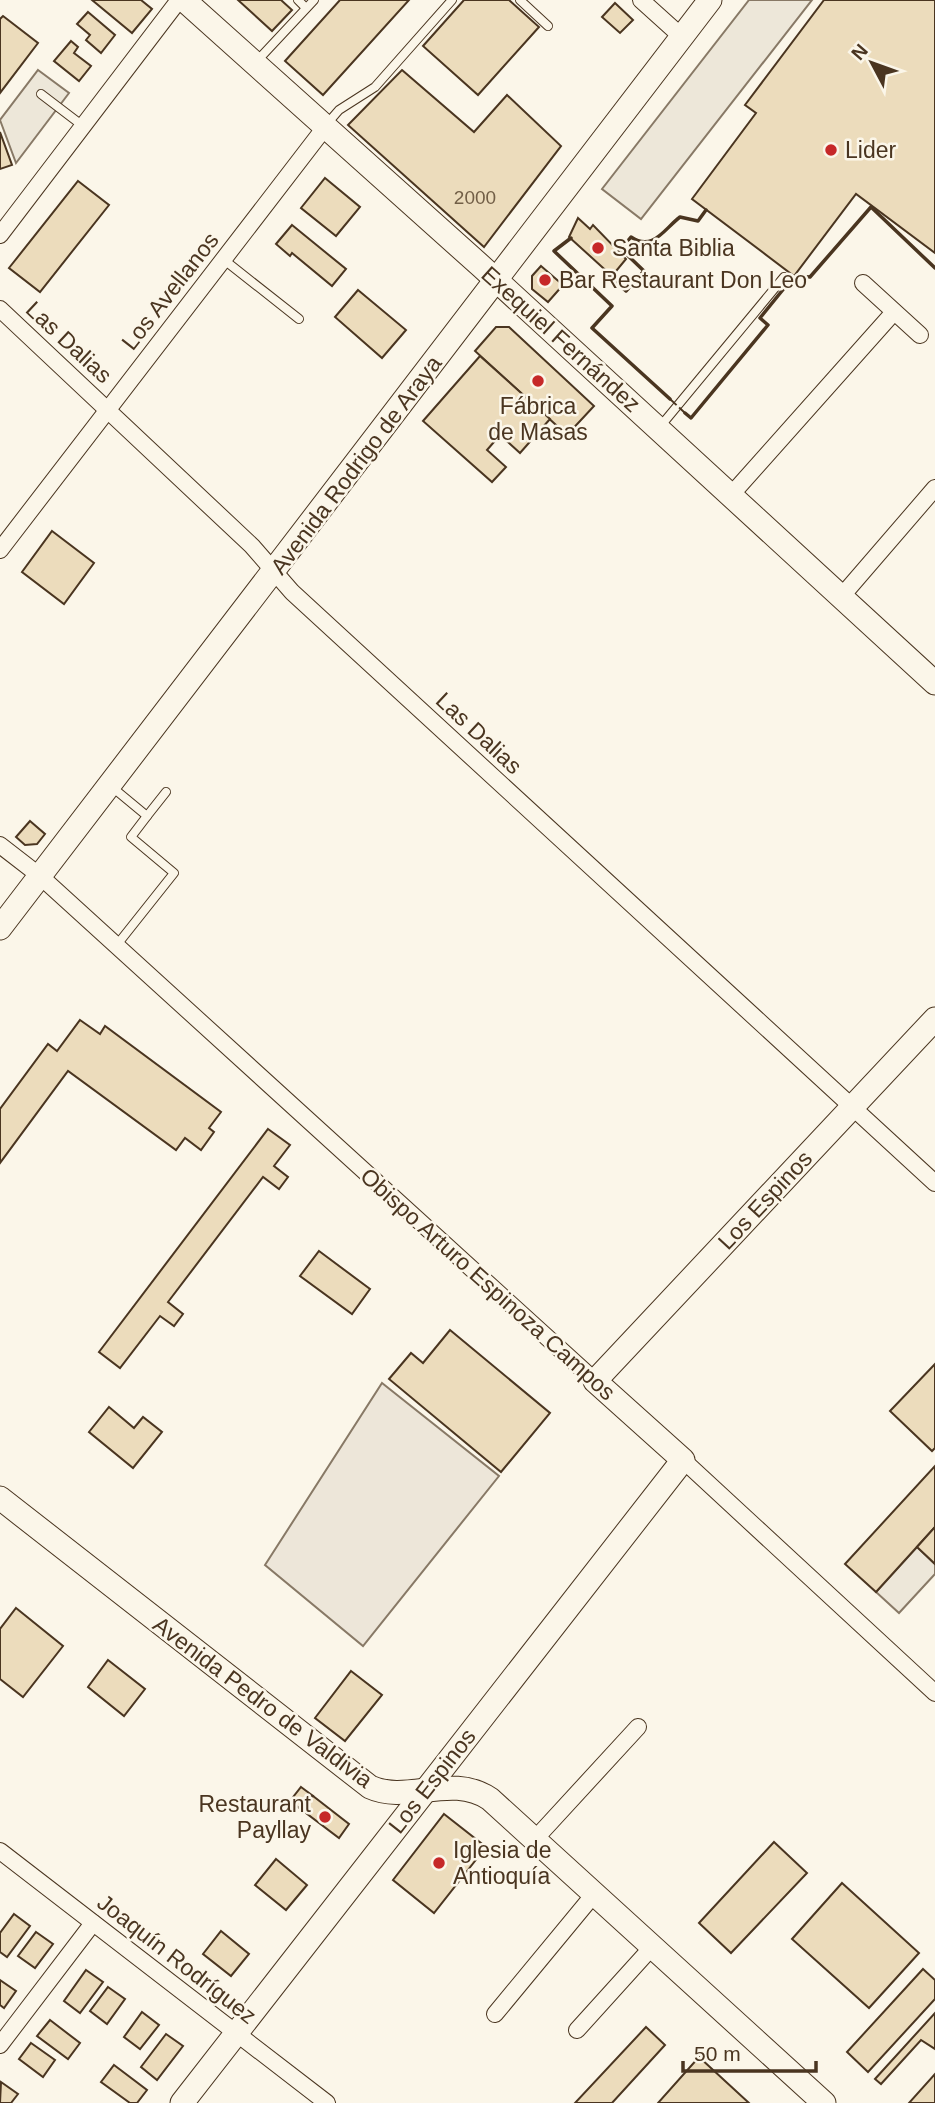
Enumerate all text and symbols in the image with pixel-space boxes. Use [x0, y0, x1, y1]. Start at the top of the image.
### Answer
north arrow [837, 28, 907, 98]
text: N [847, 40, 872, 64]
place label: Lider [845, 137, 896, 163]
marker: Lider [823, 142, 839, 158]
house number: 2000 [454, 187, 496, 208]
street label: Los Avellanos [116, 227, 224, 355]
place label: Santa Biblia [612, 235, 735, 261]
marker: Santa Biblia [590, 240, 606, 256]
street label: Exequiel Fernández [476, 261, 646, 417]
place label: Bar Restaurant Don Leo [559, 267, 807, 293]
marker: Bar Restaurant Don Leo [537, 272, 553, 288]
street label: Las Dalias [21, 296, 117, 388]
street label: Avenida Rodrigo de Araya [265, 350, 447, 579]
marker: Fábrica de Masas [530, 373, 546, 389]
place label: Fábrica de Masas [488, 393, 588, 445]
street label: Las Dalias [431, 687, 527, 779]
street label: Los Espinos [713, 1145, 817, 1255]
street label: Obispo Arturo Espinoza Campos [355, 1163, 621, 1405]
street label: Avenida Pedro de Valdivia [148, 1611, 378, 1793]
street label: Los Espinos [383, 1724, 481, 1838]
place label: Restaurant Payllay [198, 1791, 312, 1843]
marker: Restaurant Payllay [317, 1809, 333, 1825]
place label: Iglesia de Antioquía [453, 1837, 551, 1889]
marker: Iglesia de Antioquía [431, 1855, 447, 1871]
street label: Joaquín Rodríguez [92, 1889, 262, 2029]
scale bar [683, 2030, 816, 2074]
text: 50 m [694, 2042, 741, 2065]

